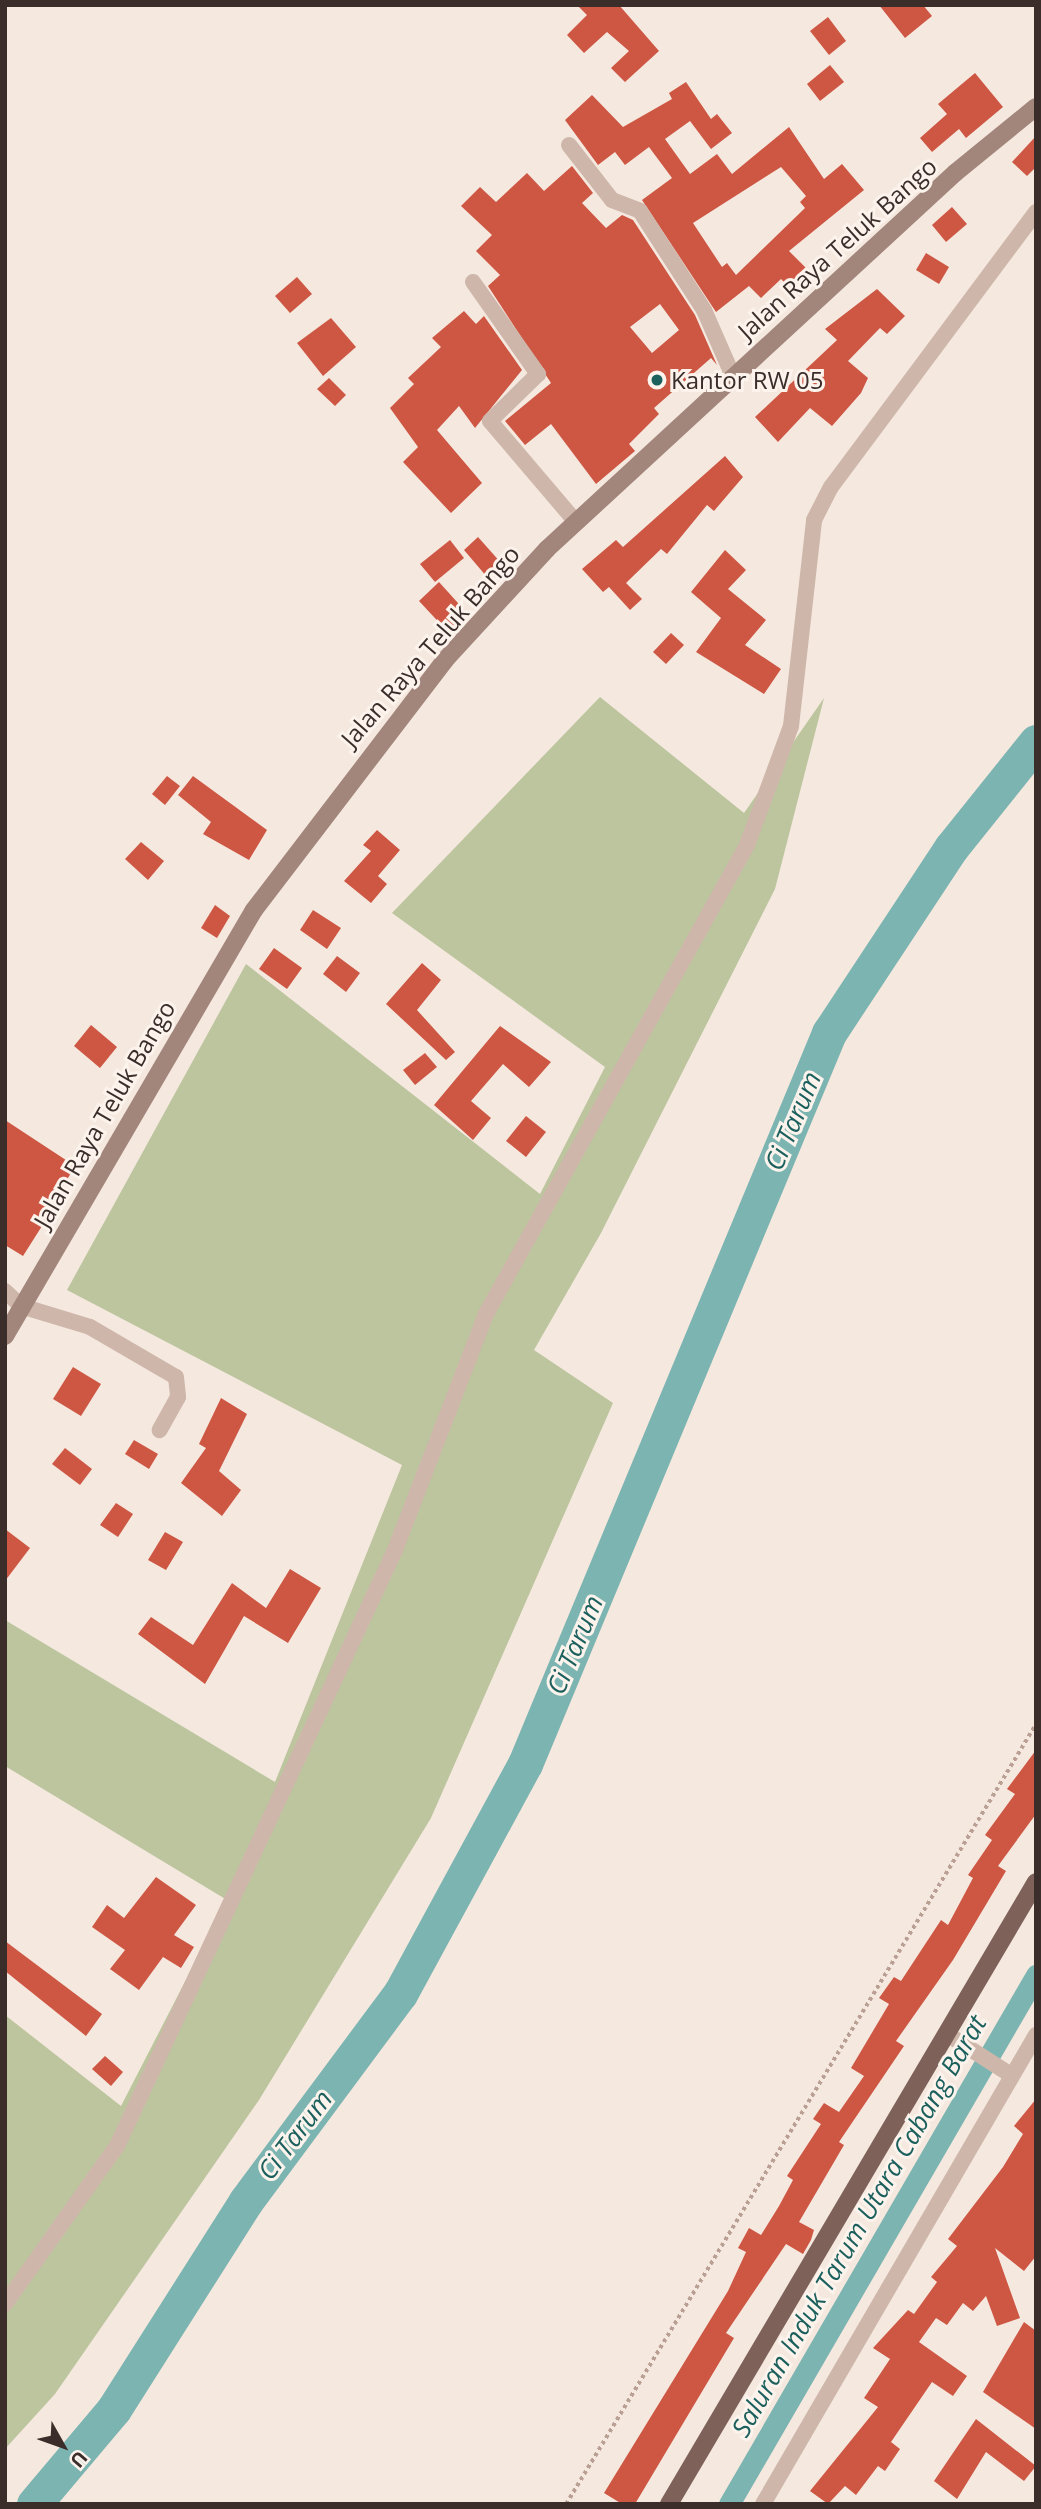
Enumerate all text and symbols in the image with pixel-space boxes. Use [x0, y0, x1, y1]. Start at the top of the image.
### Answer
street label: Jalan Raya Teluk Bango [732, 151, 942, 345]
place label: Kantor RW 05 [671, 366, 823, 394]
marker: Kantor RW 05 [649, 372, 665, 388]
street label: Jalan Raya Teluk Bango [335, 539, 525, 753]
street label: Jalan Raya Teluk Bango [27, 995, 181, 1233]
water label: Ci Tarum [758, 1067, 828, 1175]
water label: Ci Tarum [540, 1591, 610, 1699]
water label: Saluran Induk Tarum Utara Cabang Barat [725, 2010, 993, 2442]
water label: Ci Tarum [251, 2084, 339, 2186]
north arrow [28, 2411, 98, 2481]
text: U [65, 2446, 94, 2473]

